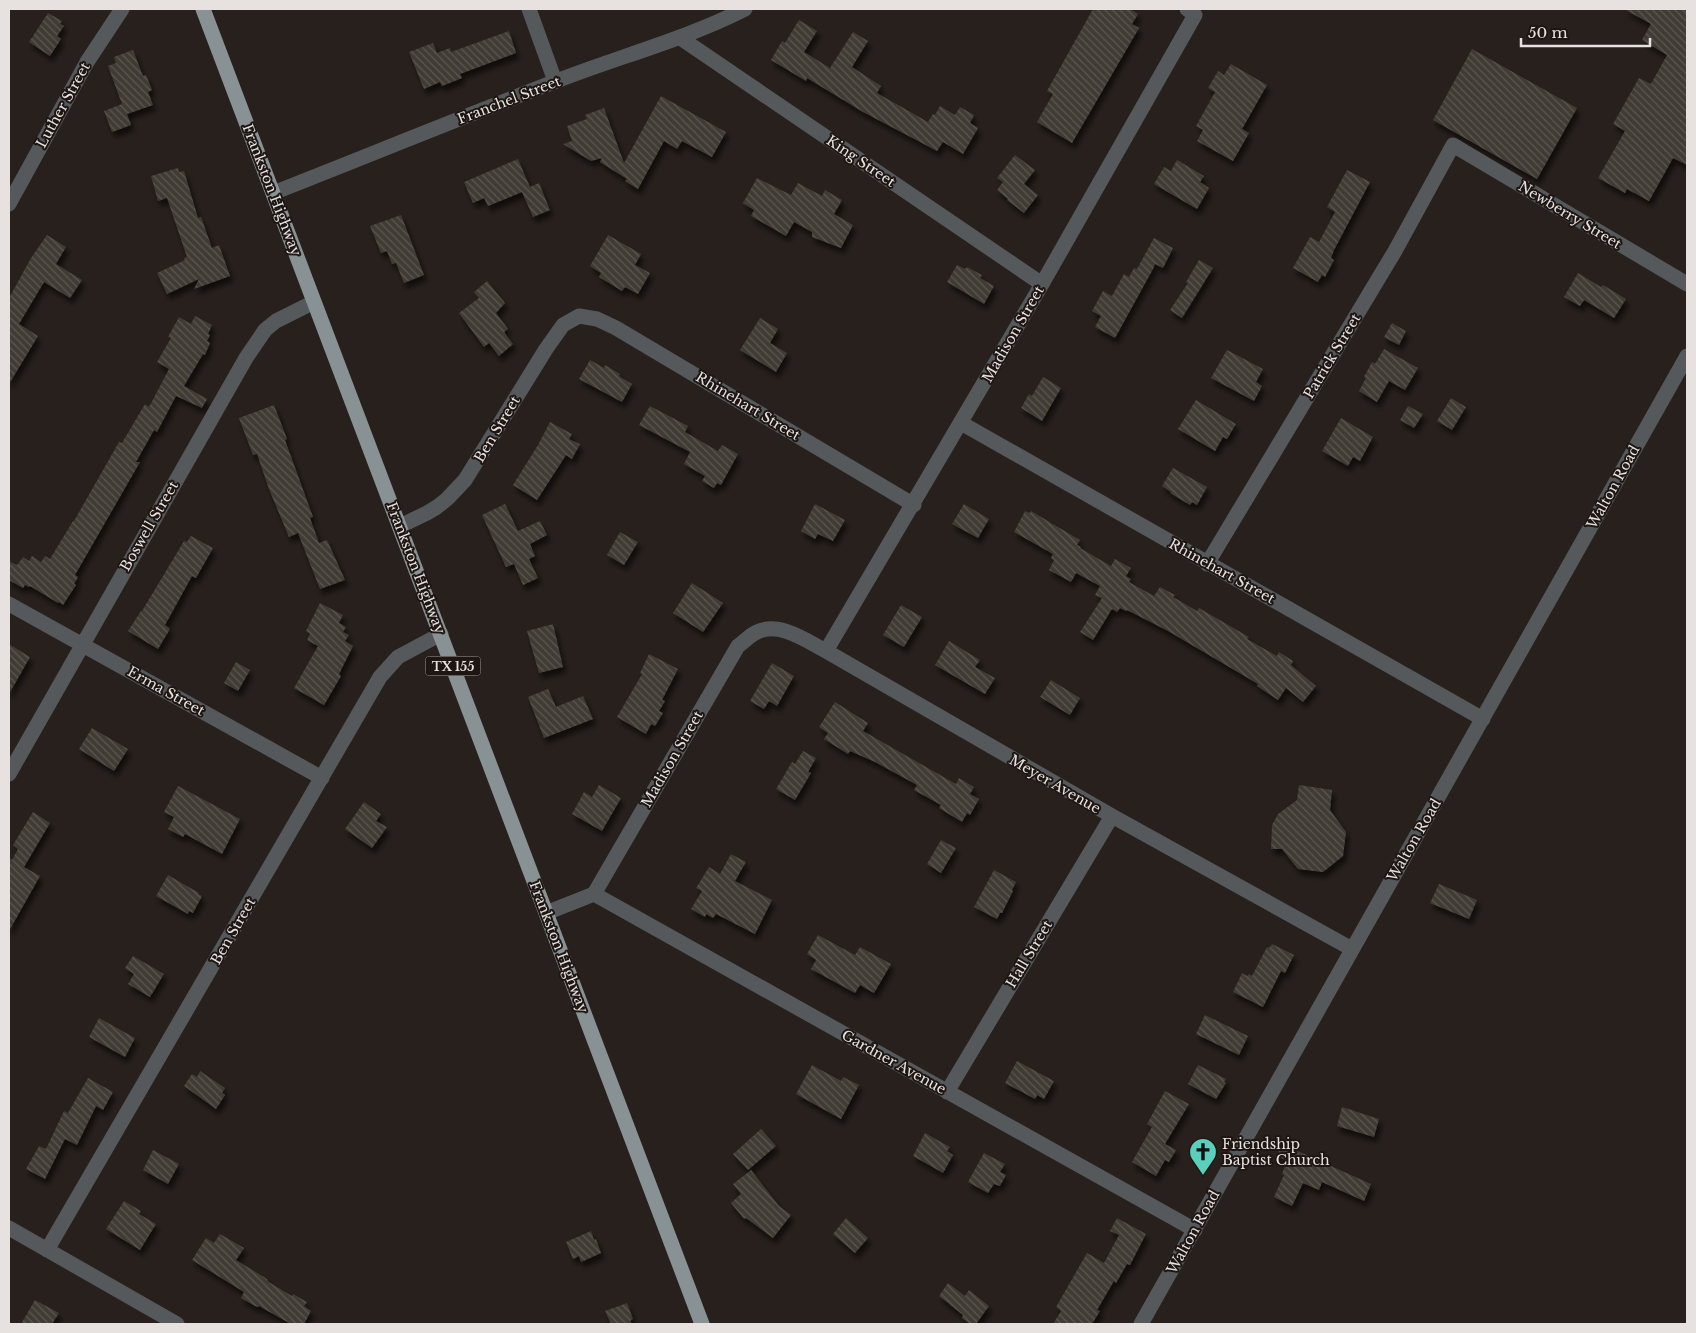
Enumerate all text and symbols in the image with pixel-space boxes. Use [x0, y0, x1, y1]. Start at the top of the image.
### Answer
scale bar [1521, 15, 1650, 47]
text: 50 m [1528, 23, 1568, 42]
street label: Luther Street [32, 58, 94, 151]
street label: Franchel Street [455, 72, 564, 128]
street label: Frankston Highway [238, 121, 306, 259]
street label: King Street [823, 131, 900, 191]
street label: Newberry Street [1515, 177, 1625, 253]
street label: Madison Street [978, 282, 1048, 385]
street label: Patrick Street [1300, 310, 1365, 402]
street label: Rhinehart Street [693, 368, 804, 445]
street label: Ben Street [470, 392, 524, 466]
street label: Walton Road [1582, 442, 1644, 533]
street label: Boswell Street [116, 477, 182, 574]
street label: Frankston Highway [382, 499, 450, 637]
street label: Rhinehart Street [1166, 534, 1279, 608]
road number: TX 155 [426, 656, 480, 676]
street label: Erma Street [124, 662, 208, 720]
street label: Madison Street [637, 707, 707, 810]
street label: Meyer Avenue [1006, 751, 1104, 817]
street label: Walton Road [1382, 795, 1445, 886]
street label: Frankston Highway [525, 878, 593, 1016]
street label: Ben Street [207, 894, 260, 968]
street label: Hall Street [1002, 916, 1057, 991]
street label: Gardner Avenue [839, 1026, 949, 1098]
place label: Friendship Baptist Church [1222, 1135, 1330, 1169]
church icon: Friendship Baptist Church [1188, 1137, 1218, 1176]
street label: Walton Road [1162, 1187, 1224, 1278]

